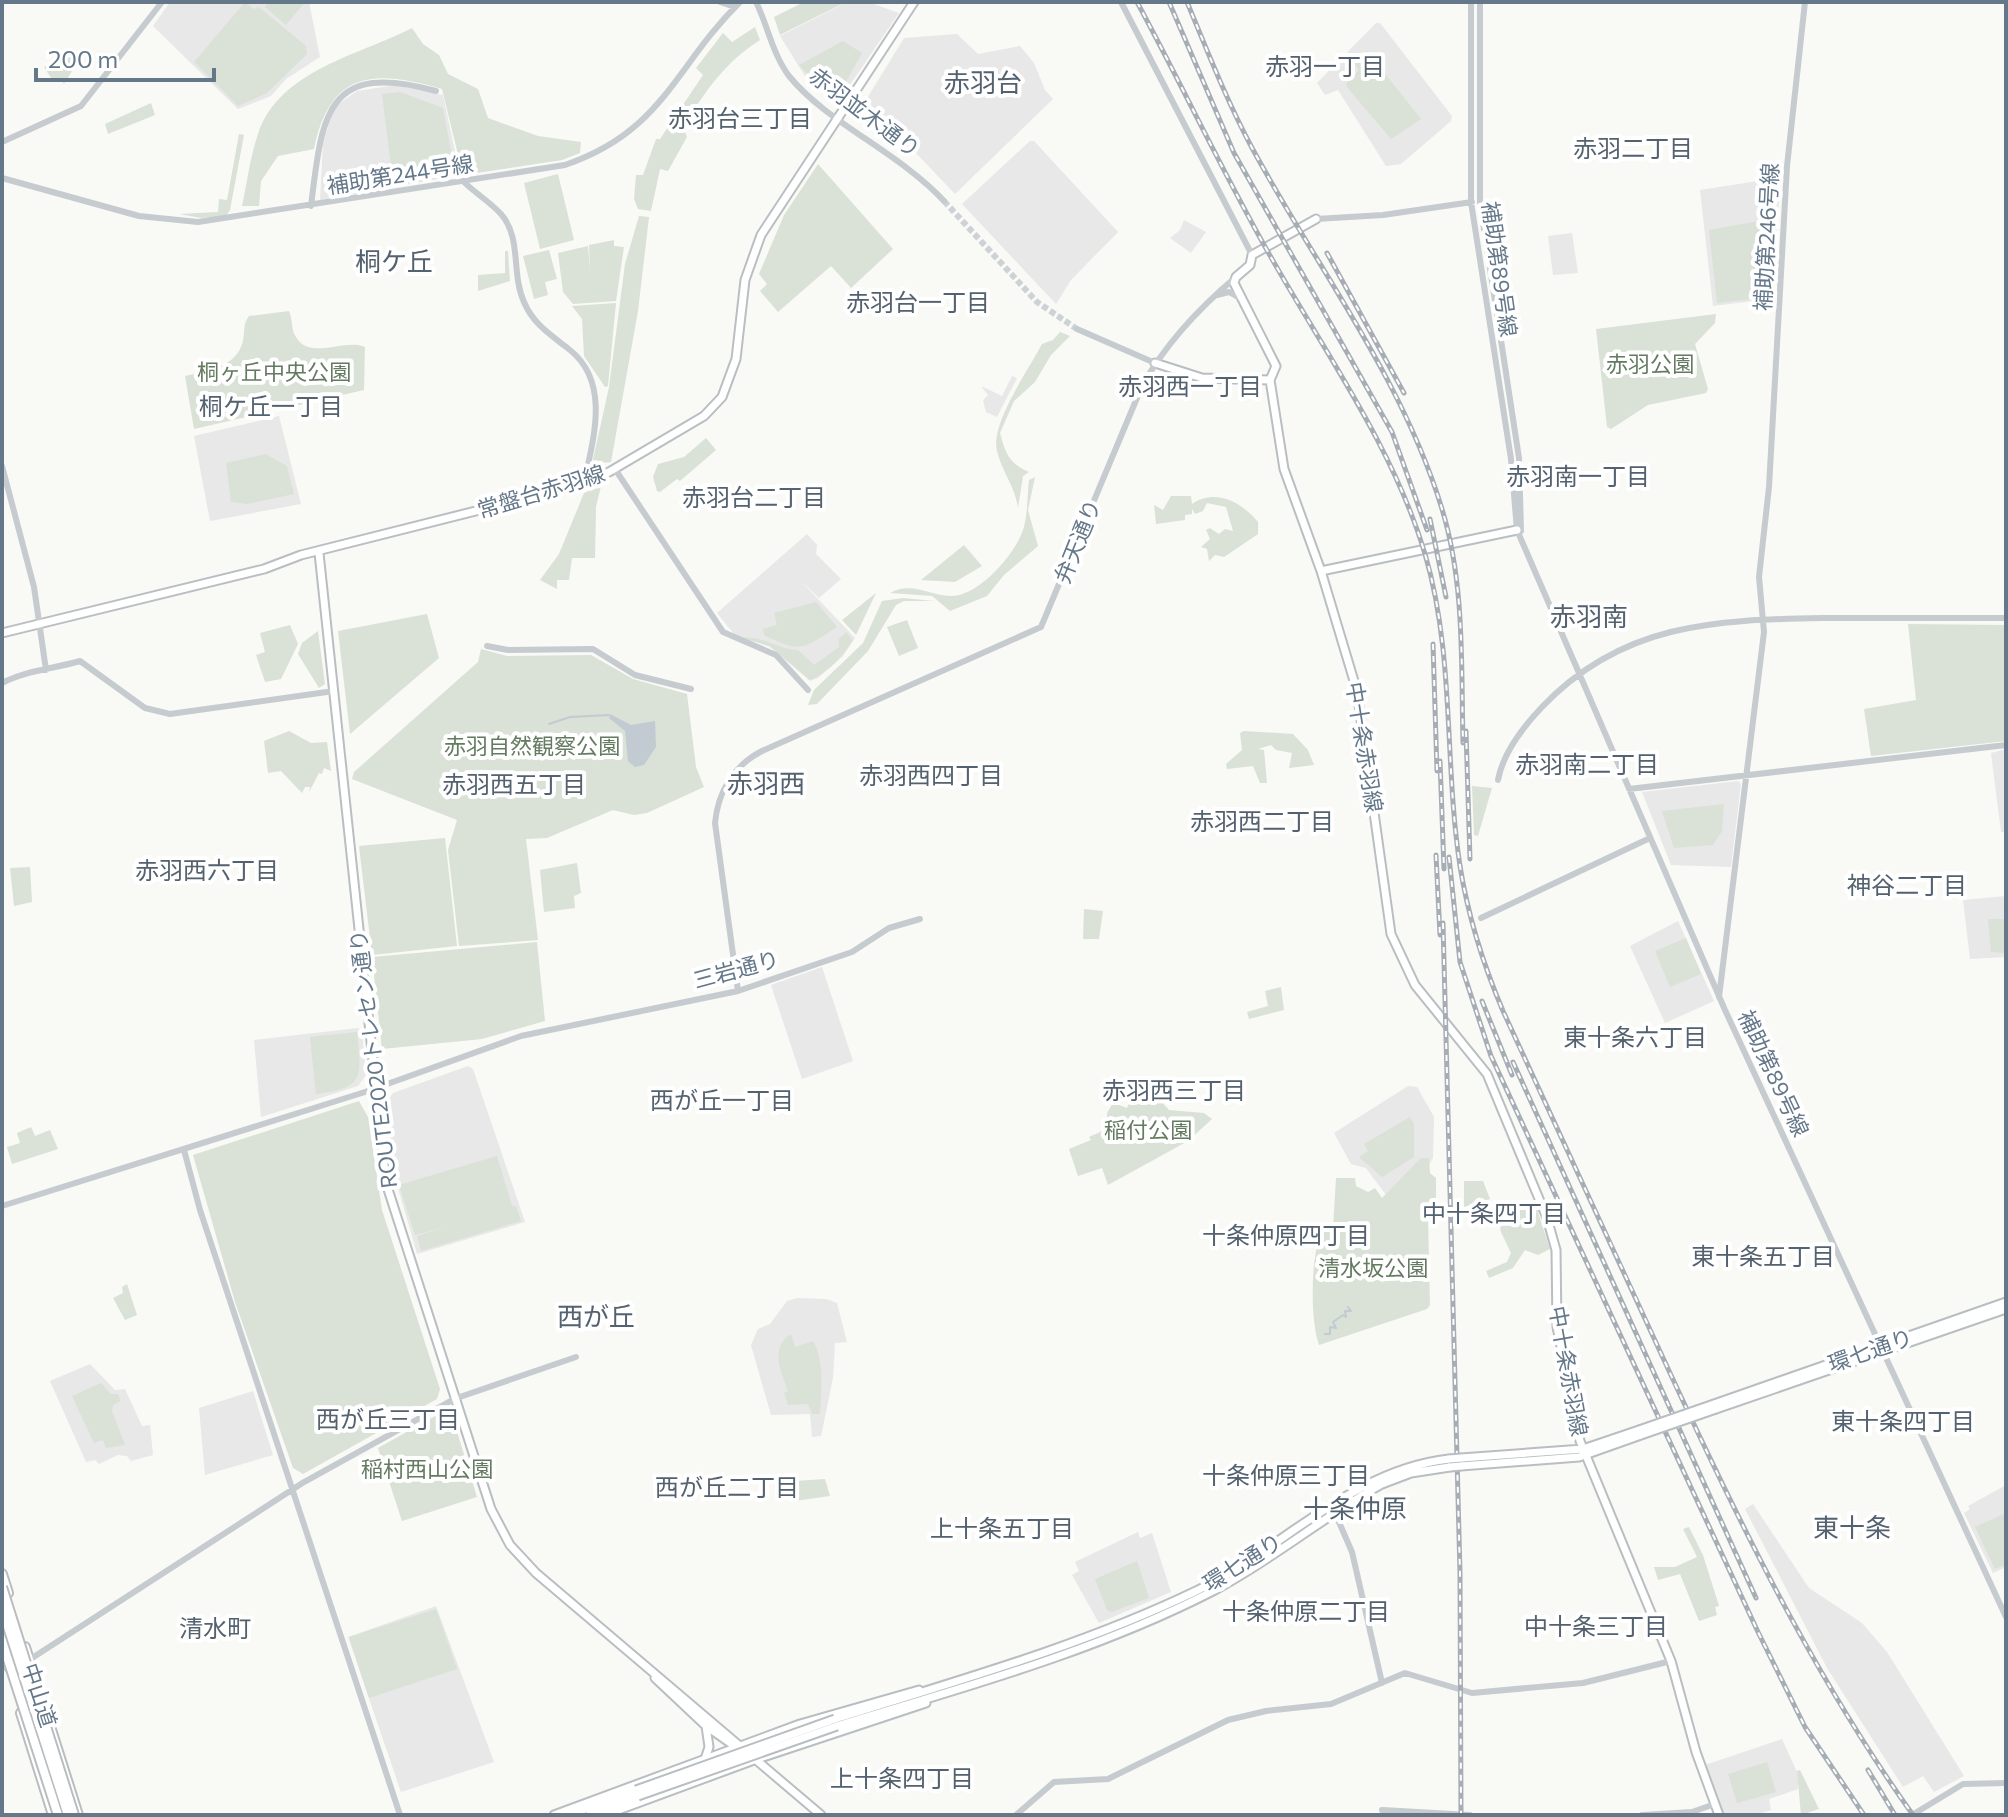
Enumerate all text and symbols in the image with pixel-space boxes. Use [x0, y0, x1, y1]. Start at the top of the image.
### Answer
scale bar [36, 32, 214, 82]
text: 200 m [48, 44, 118, 73]
district label: 赤羽一丁目 [1265, 51, 1385, 80]
street label: 赤羽並木通り [804, 61, 926, 163]
district label: 赤羽台 [944, 66, 1022, 97]
district label: 赤羽台三丁目 [668, 103, 812, 132]
district label: 赤羽二丁目 [1573, 133, 1693, 162]
street label: 補助第244号線 [325, 149, 475, 199]
street label: 補助第246号線 [1749, 162, 1783, 312]
street label: 補助第89号線 [1477, 199, 1523, 339]
district label: 桐ケ丘 [355, 245, 433, 276]
district label: 赤羽台一丁目 [846, 287, 990, 316]
park label: 赤羽公園 [1606, 350, 1694, 377]
park label: 桐ヶ丘中央公園 [197, 358, 351, 385]
district label: 赤羽西一丁目 [1118, 371, 1262, 400]
district label: 桐ケ丘一丁目 [199, 391, 343, 420]
street label: 常盤台赤羽線 [474, 459, 608, 523]
district label: 赤羽南一丁目 [1506, 461, 1650, 490]
district label: 赤羽台二丁目 [682, 482, 826, 511]
street label: 弁天通り [1048, 495, 1106, 587]
district label: 赤羽南 [1550, 600, 1628, 631]
street label: 中十条赤羽線 [1341, 680, 1389, 814]
park label: 赤羽自然観察公園 [444, 732, 620, 759]
district label: 赤羽南二丁目 [1515, 749, 1659, 778]
district label: 赤羽西四丁目 [859, 760, 1003, 789]
district label: 赤羽西 [727, 767, 805, 798]
district label: 赤羽西五丁目 [442, 769, 586, 798]
district label: 赤羽西二丁目 [1190, 806, 1334, 835]
district label: 赤羽西六丁目 [135, 855, 279, 884]
district label: 神谷二丁目 [1847, 870, 1967, 899]
street label: ROUTE2020トレセン通り [344, 928, 402, 1190]
street label: 三岩通り [690, 945, 782, 993]
street label: 補助第89号線 [1733, 1005, 1815, 1141]
district label: 東十条六丁目 [1563, 1022, 1707, 1051]
district label: 赤羽西三丁目 [1102, 1075, 1246, 1104]
district label: 西が丘一丁目 [650, 1085, 794, 1114]
park label: 稲付公園 [1104, 1116, 1192, 1143]
district label: 中十条四丁目 [1422, 1198, 1566, 1227]
district label: 十条仲原四丁目 [1202, 1220, 1370, 1249]
district label: 東十条五丁目 [1691, 1241, 1835, 1270]
park label: 清水坂公園 [1318, 1254, 1428, 1281]
district label: 西が丘 [557, 1300, 635, 1331]
street label: 中十条赤羽線 [1544, 1304, 1594, 1438]
street label: 環七通り [1824, 1323, 1916, 1377]
district label: 西が丘三丁目 [316, 1404, 460, 1433]
district label: 東十条四丁目 [1831, 1406, 1975, 1435]
park label: 稲村西山公園 [361, 1455, 493, 1482]
district label: 十条仲原三丁目 [1202, 1460, 1370, 1489]
district label: 西が丘二丁目 [655, 1472, 799, 1501]
district label: 十条仲原 [1303, 1492, 1407, 1523]
district label: 東十条 [1813, 1511, 1891, 1542]
district label: 上十条五丁目 [930, 1513, 1074, 1542]
street label: 環七通り [1198, 1527, 1286, 1597]
district label: 十条仲原二丁目 [1222, 1596, 1390, 1625]
district label: 中十条三丁目 [1524, 1611, 1668, 1640]
district label: 清水町 [179, 1613, 251, 1642]
street label: 中山道 [17, 1659, 63, 1731]
district label: 上十条四丁目 [830, 1763, 974, 1792]

